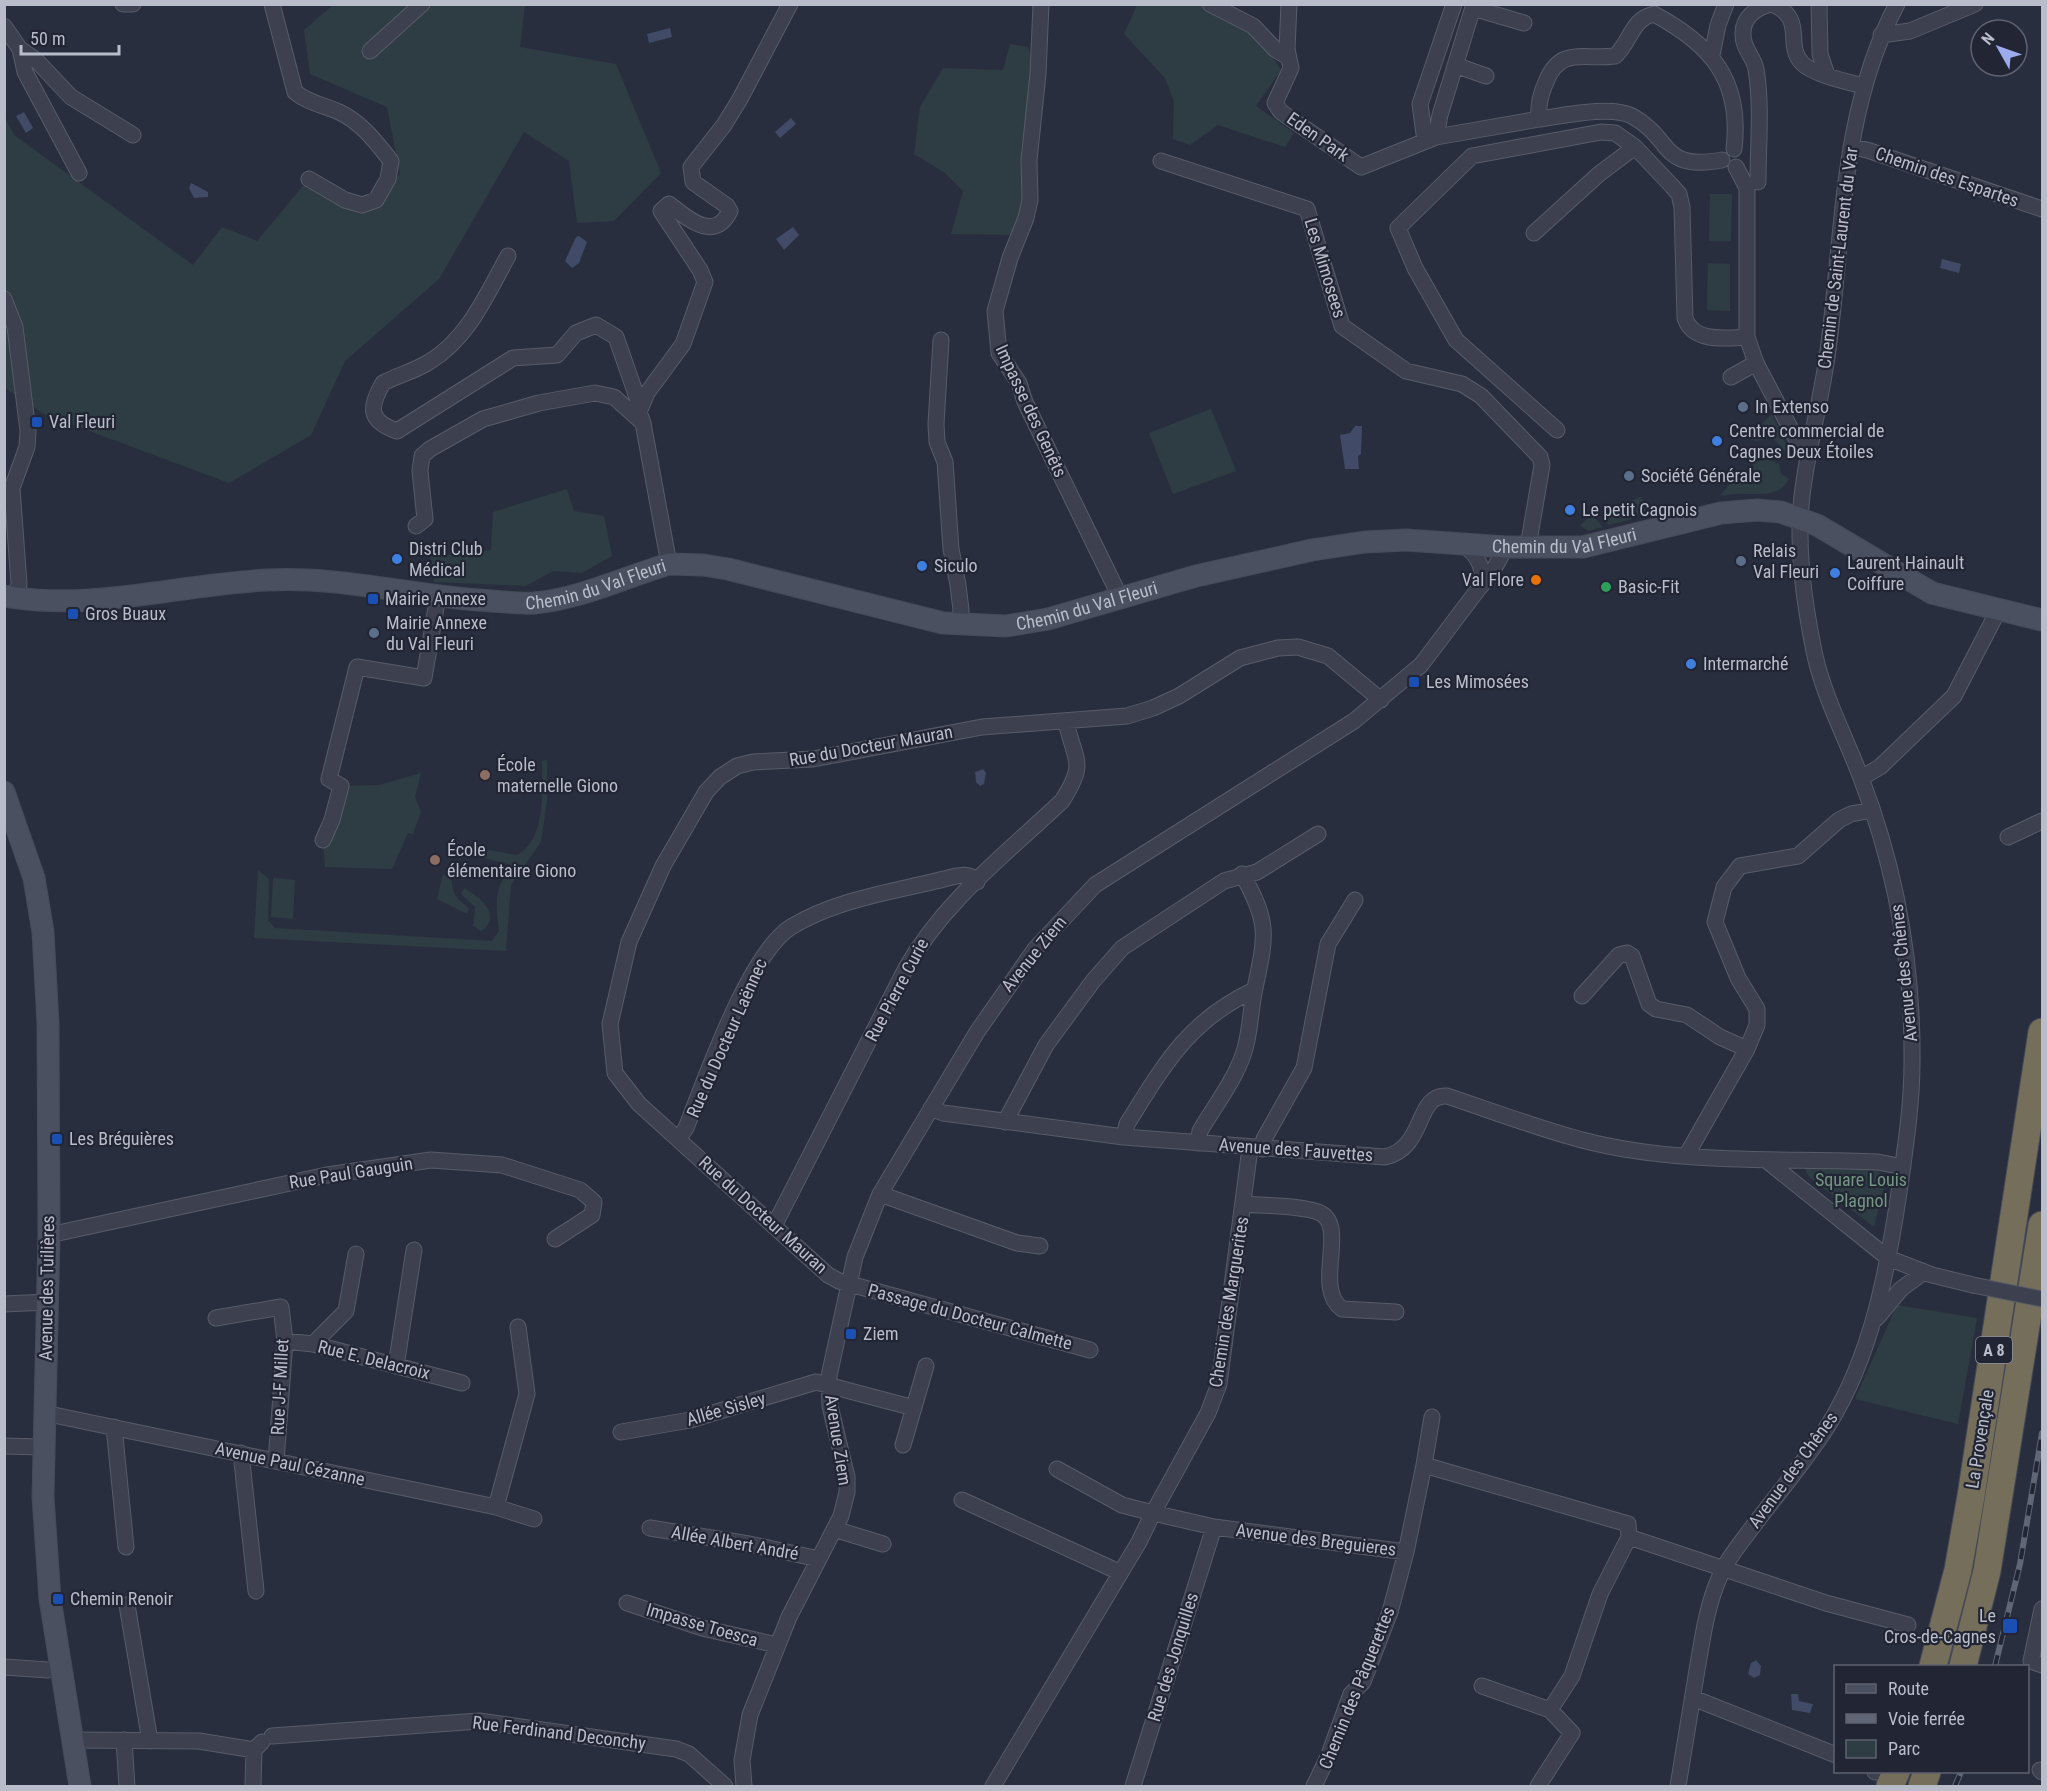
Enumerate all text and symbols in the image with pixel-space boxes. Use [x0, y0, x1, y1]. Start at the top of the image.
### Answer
scale bar [21, 18, 118, 56]
north arrow [1969, 18, 2029, 78]
text: 50 m [30, 28, 65, 49]
text: N [1977, 29, 1998, 49]
street label: Eden Park [1283, 108, 1353, 166]
street label: Chemin des Espartes [1873, 142, 2022, 211]
street label: Chemin de Saint-Laurent du Var [1813, 145, 1862, 370]
street label: Les Mimosees [1300, 216, 1351, 320]
street label: Impasse des Genêts [992, 341, 1071, 480]
place label: In Extenso [1755, 396, 1829, 417]
marker: In Extenso [1736, 400, 1750, 414]
place label: Val Fleuri [49, 411, 115, 432]
marker: Val Fleuri [30, 415, 44, 429]
place label: Centre commercial de Cagnes Deux Étoiles [1729, 420, 1884, 462]
marker: Centre commercial de Cagnes Deux Étoiles [1710, 434, 1724, 448]
place label: Société Générale [1641, 465, 1761, 486]
marker: Société Générale [1622, 469, 1636, 483]
place label: Le petit Cagnois [1582, 499, 1697, 520]
marker: Le petit Cagnois [1563, 503, 1577, 517]
street label: Chemin du Val Fleuri [1491, 523, 1639, 557]
place label: Distri Club Médical [409, 538, 483, 580]
place label: Relais Val Fleuri [1753, 540, 1819, 582]
marker: Distri Club Médical [390, 552, 404, 566]
place label: Laurent Hainault Coiffure [1847, 552, 1964, 594]
marker: Relais Val Fleuri [1734, 554, 1748, 568]
street label: Chemin du Val Fleuri [525, 555, 668, 613]
place label: Siculo [934, 555, 978, 576]
marker: Siculo [915, 559, 929, 573]
marker: Laurent Hainault Coiffure [1828, 566, 1842, 580]
place label: Val Flore [1462, 569, 1524, 590]
marker: Val Flore [1529, 573, 1543, 587]
place label: Basic-Fit [1618, 576, 1680, 597]
street label: Chemin du Val Fleuri [1014, 577, 1160, 634]
marker: Basic-Fit [1599, 580, 1613, 594]
place label: Mairie Annexe [385, 588, 486, 609]
marker: Mairie Annexe [366, 592, 380, 606]
place label: Gros Buaux [85, 603, 166, 624]
marker: Gros Buaux [66, 607, 80, 621]
place label: Mairie Annexe du Val Fleuri [386, 612, 487, 654]
marker: Mairie Annexe du Val Fleuri [367, 626, 381, 640]
place label: Intermarché [1703, 653, 1788, 674]
marker: Intermarché [1684, 657, 1698, 671]
place label: Les Mimosées [1426, 671, 1529, 692]
marker: Les Mimosées [1407, 675, 1421, 689]
street label: Rue du Docteur Mauran [788, 721, 954, 770]
place label: École maternelle Giono [497, 754, 618, 796]
marker: École maternelle Giono [478, 768, 492, 782]
place label: École élémentaire Giono [447, 839, 576, 881]
marker: École élémentaire Giono [428, 853, 442, 867]
street label: Avenue des Chênes [1886, 903, 1921, 1043]
street label: Avenue Ziem [997, 912, 1071, 996]
street label: Rue Pierre Curie [861, 935, 933, 1045]
street label: Rue du Docteur Laënnec [682, 955, 771, 1121]
place label: Les Bréguières [69, 1128, 174, 1149]
marker: Les Bréguières [50, 1132, 64, 1146]
street label: Avenue des Fauvettes [1218, 1134, 1374, 1165]
street label: Rue du Docteur Mauran [695, 1151, 832, 1278]
street label: Rue Paul Gauguin [288, 1152, 414, 1193]
park label: Square Louis Plagnol [1815, 1169, 1907, 1211]
street label: Avenue des Tuilières [35, 1215, 58, 1361]
street label: Chemin des Marguerites [1205, 1215, 1252, 1389]
street label: Passage du Docteur Calmette [866, 1279, 1075, 1354]
place label: Ziem [863, 1323, 899, 1344]
marker: Ziem [844, 1327, 858, 1341]
street label: Rue E. Delacroix [316, 1335, 432, 1384]
road number: A 8 [1976, 1337, 2012, 1363]
street label: Rue J-F Millet [266, 1338, 293, 1436]
street label: Allée Sisley [684, 1387, 768, 1430]
street label: La Provençale [1961, 1388, 1998, 1490]
street label: Avenue Ziem [821, 1393, 856, 1487]
street label: Avenue des Chênes [1743, 1408, 1842, 1532]
street label: Avenue Paul Cézanne [213, 1437, 367, 1490]
street label: Avenue des Breguieres [1235, 1519, 1397, 1560]
street label: Allée Albert André [670, 1521, 800, 1564]
place label: Chemin Renoir [70, 1588, 174, 1609]
street label: Rue des Jonquilles [1143, 1590, 1202, 1724]
marker: Chemin Renoir [51, 1592, 65, 1606]
street label: Impasse Toesca [644, 1599, 760, 1651]
street label: Chemin des Pâquerettes [1314, 1604, 1399, 1772]
place label: Le Cros-de-Cagnes [1884, 1605, 1996, 1647]
marker: Le Cros-de-Cagnes [2001, 1617, 2019, 1635]
legend [1834, 1665, 2029, 1773]
text: Route [1888, 1678, 1929, 1699]
text: Voie ferrée [1888, 1708, 1965, 1729]
street label: Rue Ferdinand Deconchy [471, 1711, 647, 1754]
text: Parc [1888, 1738, 1920, 1759]

